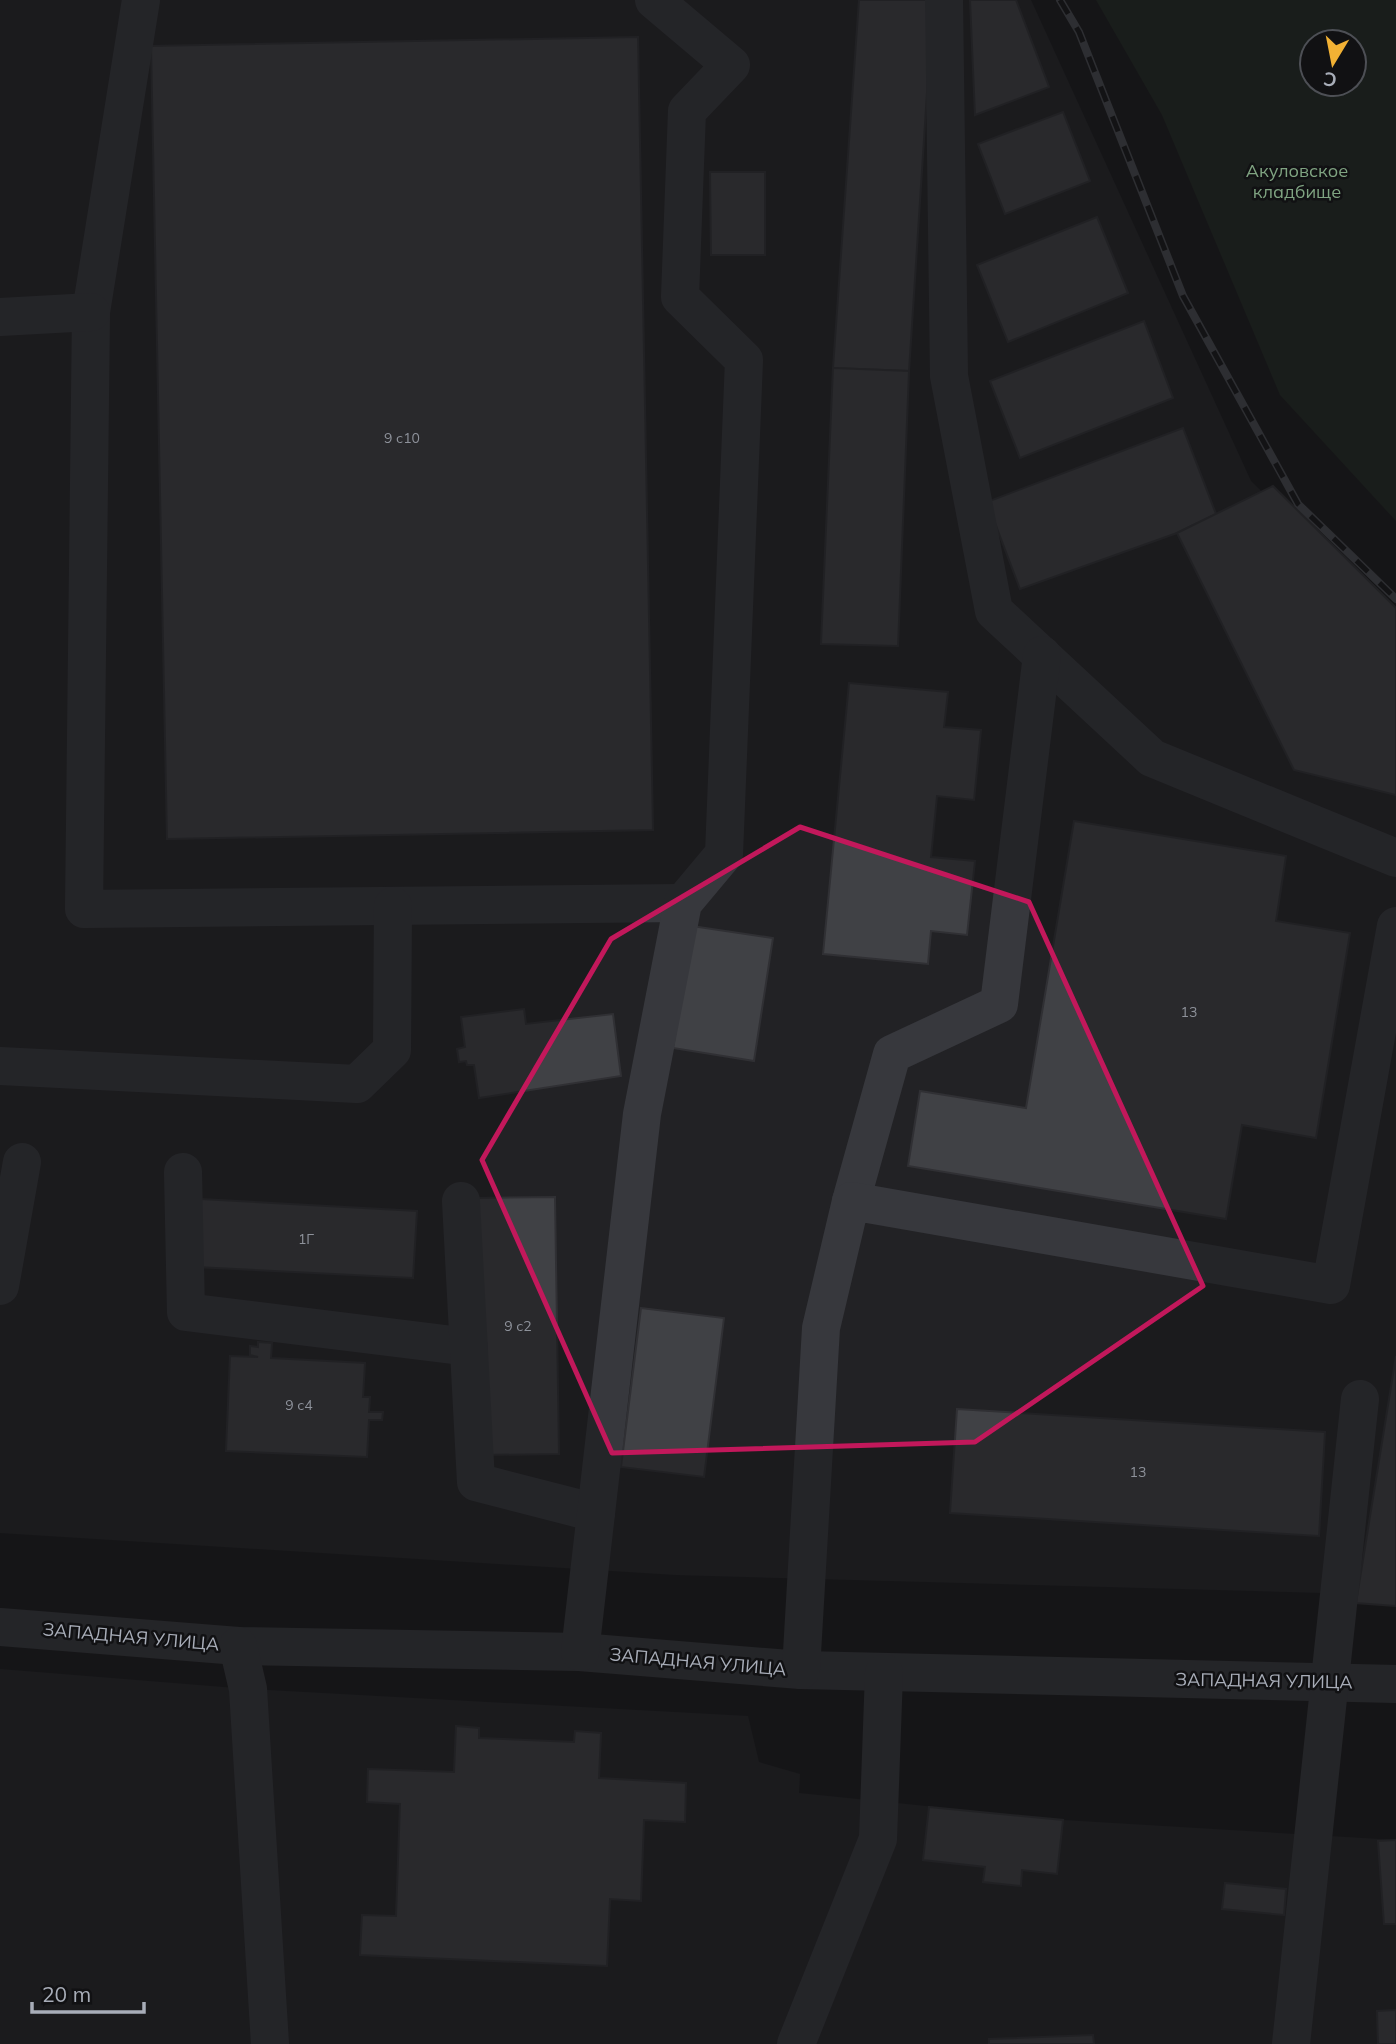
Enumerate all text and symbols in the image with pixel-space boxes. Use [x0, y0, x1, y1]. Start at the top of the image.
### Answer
north arrow [1298, 28, 1368, 98]
text: С [1322, 67, 1339, 93]
park label: Акуловское кладбище [1246, 159, 1348, 203]
house number: 9 с10 [384, 429, 420, 447]
house number: 13 [1181, 1003, 1197, 1021]
house number: 1Г [298, 1230, 314, 1248]
house number: 9 с2 [504, 1317, 532, 1335]
house number: 9 с4 [285, 1396, 313, 1414]
house number: 13 [1130, 1463, 1146, 1481]
street label: ЗАПАДНАЯ УЛИЦА [42, 1617, 220, 1656]
street label: ЗАПАДНАЯ УЛИЦА [609, 1642, 787, 1681]
street label: ЗАПАДНАЯ УЛИЦА [1175, 1667, 1353, 1694]
scale bar [32, 1970, 144, 2014]
text: 20 m [42, 1981, 91, 2007]

